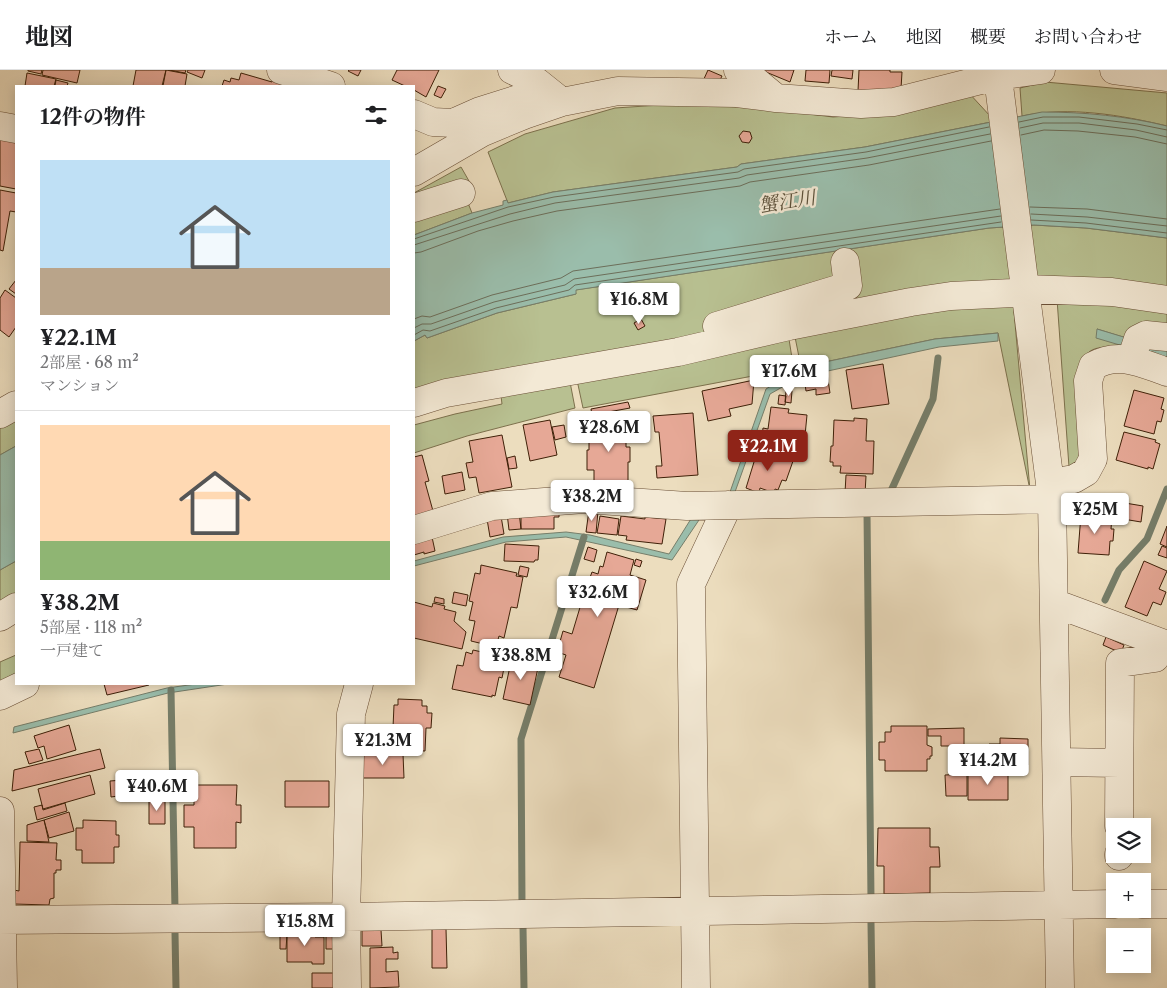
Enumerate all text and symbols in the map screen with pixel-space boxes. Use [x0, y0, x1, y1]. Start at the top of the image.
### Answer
text: 地図 [25, 22, 73, 51]
text: ホーム [824, 26, 878, 48]
text: 地図 [906, 26, 942, 48]
text: 概要 [970, 26, 1006, 48]
text: お問い合わせ [1034, 26, 1142, 48]
icon: filters [362, 101, 390, 129]
text: 12件の物件 [40, 104, 146, 129]
water label: 蟹江川 [757, 185, 819, 217]
icon: home [170, 192, 260, 282]
pin: ¥16.8M [598, 282, 680, 325]
text: ¥16.8M [610, 289, 669, 309]
text: ¥22.1M [40, 325, 117, 350]
text: 2部屋 · 68 m² [40, 352, 139, 372]
pin: ¥17.6M [748, 354, 830, 397]
text: ¥17.6M [761, 361, 817, 381]
text: マンション [40, 375, 119, 395]
pin: ¥28.6M [568, 410, 650, 453]
text: ¥28.6M [578, 417, 640, 437]
pin: ¥22.1M [727, 430, 809, 472]
text: ¥22.1M [739, 436, 797, 456]
icon: home [170, 458, 260, 548]
pin: ¥38.2M [551, 480, 633, 522]
text: ¥38.2M [562, 486, 622, 506]
pin: ¥25M [1065, 492, 1125, 535]
text: ¥25M [1072, 499, 1118, 519]
pin: ¥32.6M [557, 576, 639, 618]
text: ¥32.6M [568, 582, 628, 602]
text: ¥38.2M [40, 590, 120, 615]
text: 5部屋 · 118 m² [40, 617, 142, 637]
pin: ¥38.8M [480, 638, 562, 681]
text: 一戸建て [40, 640, 104, 660]
text: ¥38.8M [490, 645, 552, 665]
pin: ¥21.3M [342, 724, 424, 766]
text: ¥21.3M [354, 730, 412, 750]
pin: ¥14.2M [947, 744, 1029, 786]
text: ¥14.2M [959, 750, 1017, 770]
pin: ¥40.6M [116, 770, 198, 812]
text: ¥40.6M [126, 776, 188, 796]
map controls [1106, 818, 1151, 973]
button: layers [1106, 818, 1151, 863]
button: + [1106, 873, 1151, 918]
pin: ¥15.8M [264, 904, 346, 947]
text: ¥15.8M [276, 911, 334, 931]
button: − [1106, 928, 1151, 973]

